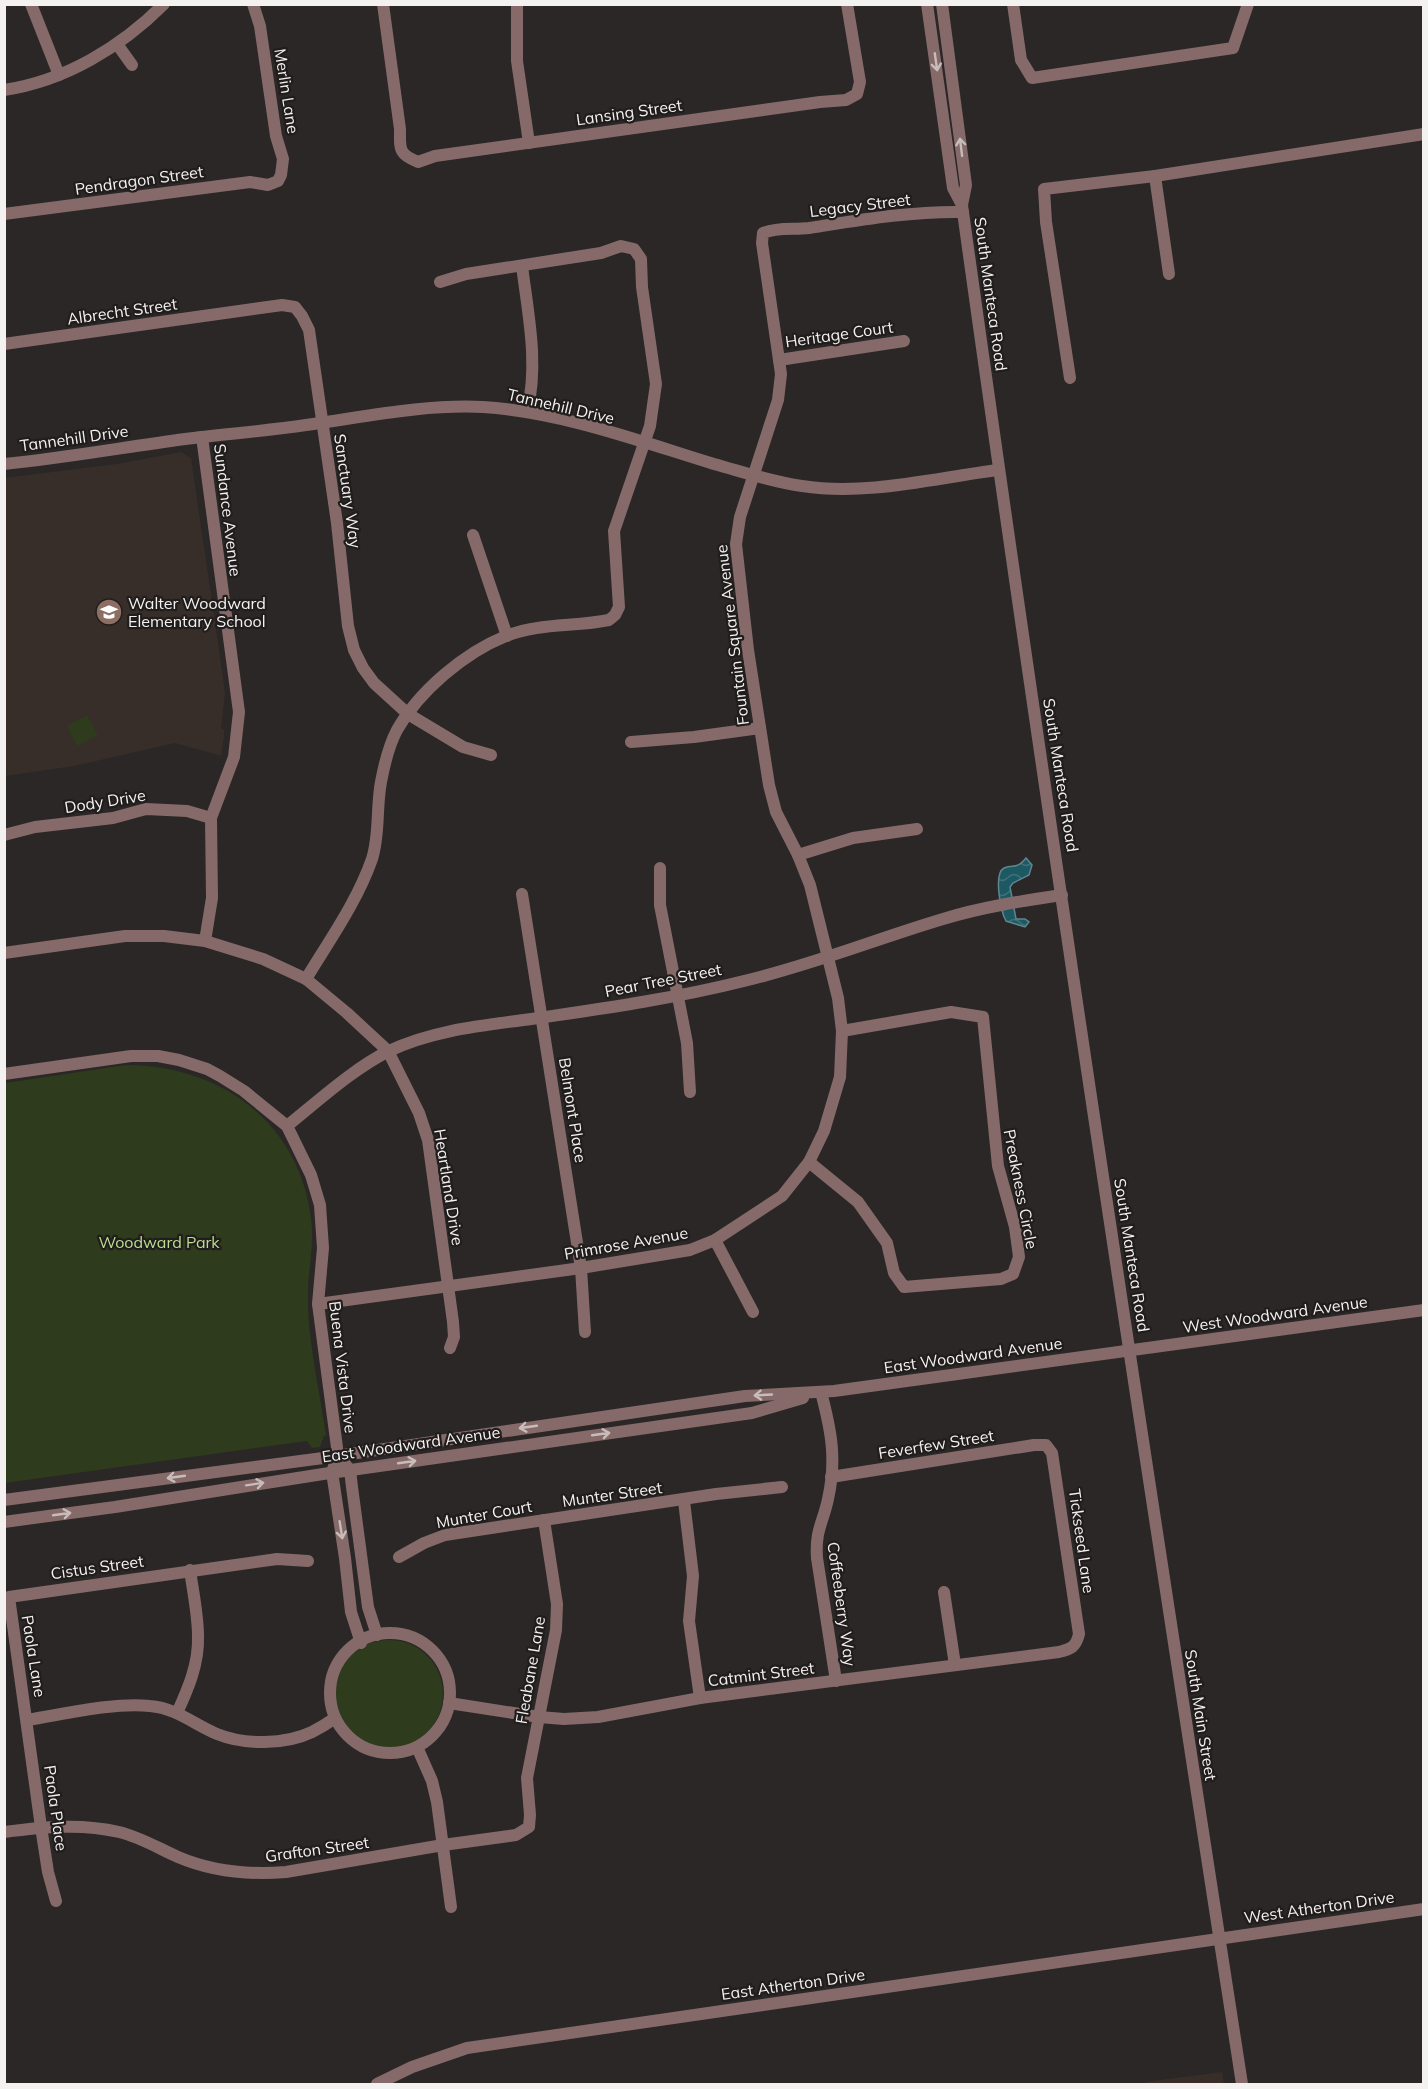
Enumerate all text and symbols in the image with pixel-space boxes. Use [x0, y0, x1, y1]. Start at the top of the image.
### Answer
street label: Merlin Lane [270, 47, 304, 135]
one-way arrow [930, 52, 941, 72]
street label: Lansing Street [575, 95, 684, 129]
one-way arrow [956, 138, 967, 158]
street label: Pendragon Street [73, 161, 205, 199]
street label: Legacy Street [808, 189, 912, 221]
street label: South Manteca Road [970, 216, 1012, 372]
street label: Albrecht Street [66, 293, 179, 329]
street label: Heritage Court [784, 316, 895, 351]
street label: Tannehill Drive [506, 384, 616, 428]
street label: Tannehill Drive [19, 421, 129, 455]
street label: Sanctuary Way [330, 433, 366, 550]
street label: Sundance Avenue [210, 443, 246, 577]
street label: Fountain Square Avenue [711, 544, 753, 726]
place label: Walter Woodward Elementary School [128, 593, 266, 631]
school or university icon: Walter Woodward Elementary School [94, 597, 124, 627]
street label: South Manteca Road [1039, 697, 1083, 853]
street label: Dody Drive [63, 785, 147, 817]
street label: Pear Tree Street [603, 959, 723, 1001]
street label: Belmont Place [555, 1056, 591, 1164]
street label: Heartland Drive [430, 1127, 468, 1247]
street label: Preakness Circle [1000, 1127, 1042, 1251]
street label: South Manteca Road [1110, 1177, 1154, 1333]
street label: Primrose Avenue [563, 1222, 689, 1264]
park label: Woodward Park [98, 1232, 220, 1252]
street label: West Woodward Avenue [1181, 1291, 1369, 1337]
street label: Buena Vista Drive [325, 1300, 361, 1434]
street label: East Woodward Avenue [883, 1333, 1063, 1377]
one-way arrow [753, 1390, 773, 1401]
street label: East Woodward Avenue [321, 1422, 501, 1466]
one-way arrow [519, 1422, 539, 1433]
street label: Feverfew Street [877, 1425, 996, 1463]
one-way arrow [590, 1429, 610, 1440]
one-way arrow [397, 1456, 417, 1467]
one-way arrow [167, 1472, 187, 1483]
street label: Munter Street [561, 1477, 664, 1511]
one-way arrow [245, 1479, 265, 1490]
street label: Tickseed Lane [1065, 1488, 1099, 1594]
street label: Munter Court [434, 1496, 534, 1532]
one-way arrow [52, 1509, 72, 1520]
one-way arrow [336, 1520, 347, 1539]
street label: Coffeeberry Way [823, 1541, 861, 1668]
street label: Cistus Street [49, 1551, 145, 1583]
street label: Paola Lane [18, 1614, 50, 1698]
street label: Fleabane Lane [511, 1615, 549, 1725]
street label: South Main Street [1181, 1648, 1221, 1782]
street label: Catmint Street [707, 1657, 816, 1690]
street label: Paola Place [40, 1764, 72, 1852]
street label: Grafton Street [264, 1832, 371, 1866]
street label: West Atherton Drive [1243, 1887, 1395, 1927]
street label: East Atherton Drive [720, 1964, 866, 2004]

